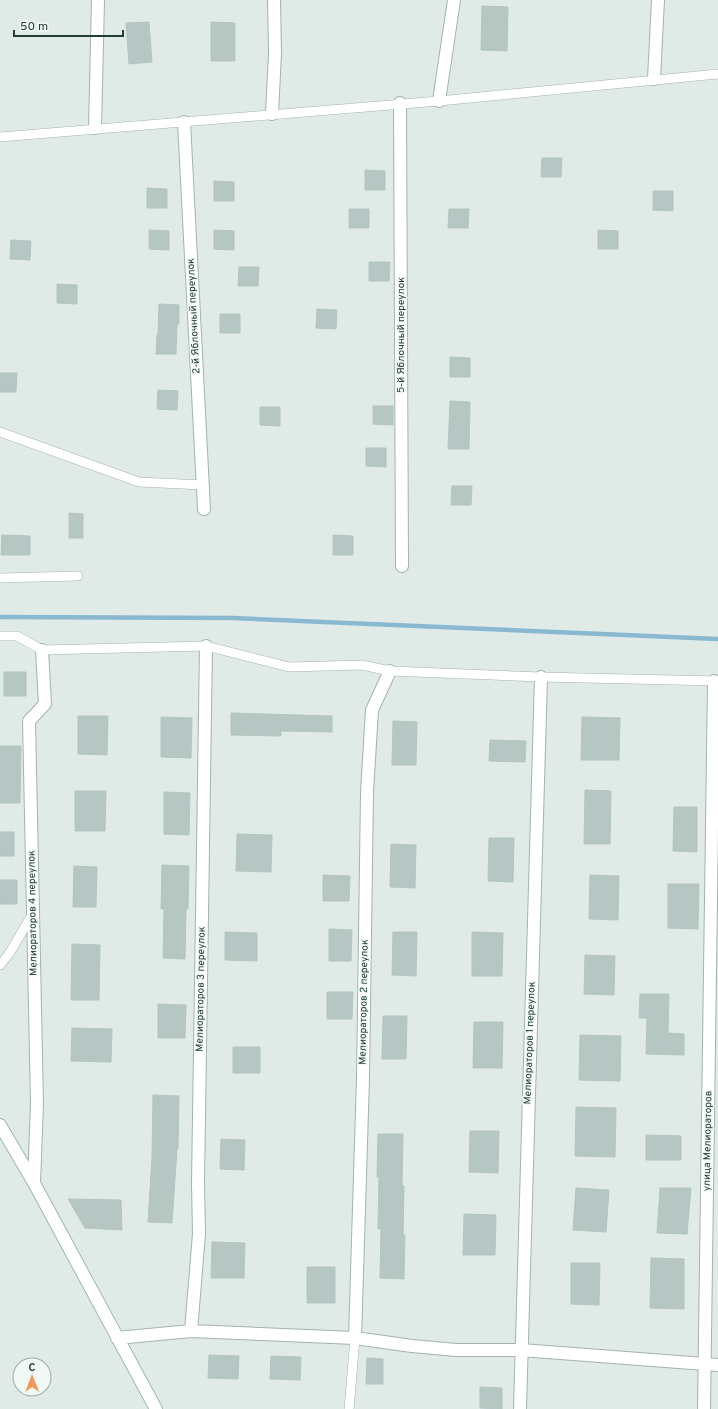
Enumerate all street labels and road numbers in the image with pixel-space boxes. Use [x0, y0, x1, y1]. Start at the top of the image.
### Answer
street label: 2-й Яблочный переулок [184, 258, 204, 374]
street label: 5-й Яблочный переулок [395, 277, 408, 393]
street label: Мелиораторов 4 переулок [25, 850, 41, 976]
street label: Мелиораторов 3 переулок [193, 926, 209, 1052]
street label: Мелиораторов 2 переулок [356, 939, 372, 1065]
street label: Мелиораторов 1 переулок [521, 981, 539, 1105]
street label: улица Мелиораторов [701, 1091, 715, 1191]

